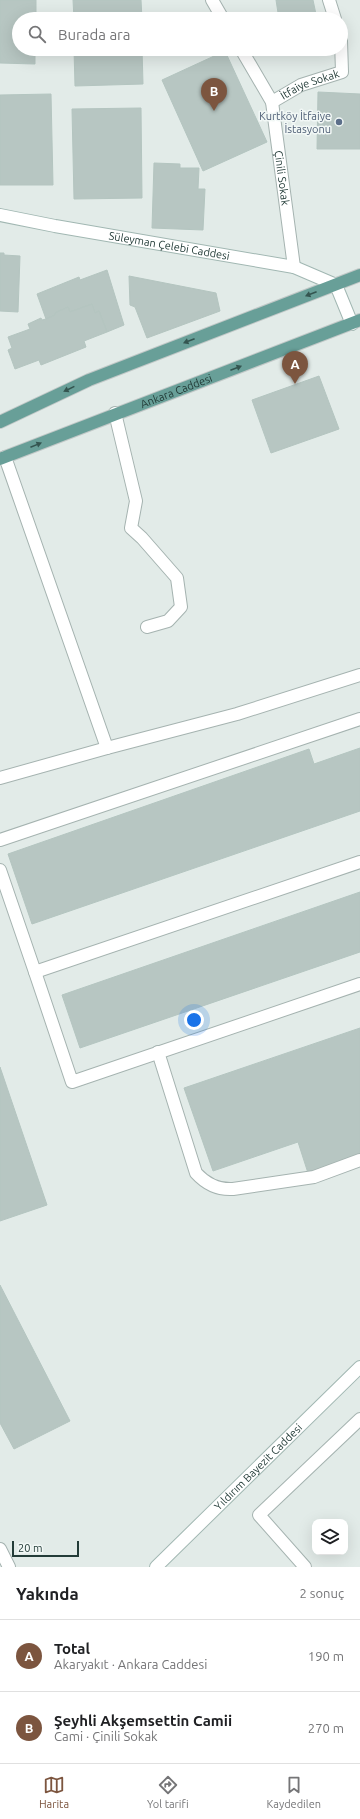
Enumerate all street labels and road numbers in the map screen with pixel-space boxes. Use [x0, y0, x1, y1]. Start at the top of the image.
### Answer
street label: İtfaiye Sokak [278, 67, 341, 102]
street label: Çinili Sokak [273, 150, 292, 207]
street label: Süleyman Çelebi Caddesi [108, 229, 231, 262]
street label: Ankara Caddesi [139, 372, 214, 410]
street label: Yıldırım Bayezit Caddesi [212, 1421, 304, 1512]

